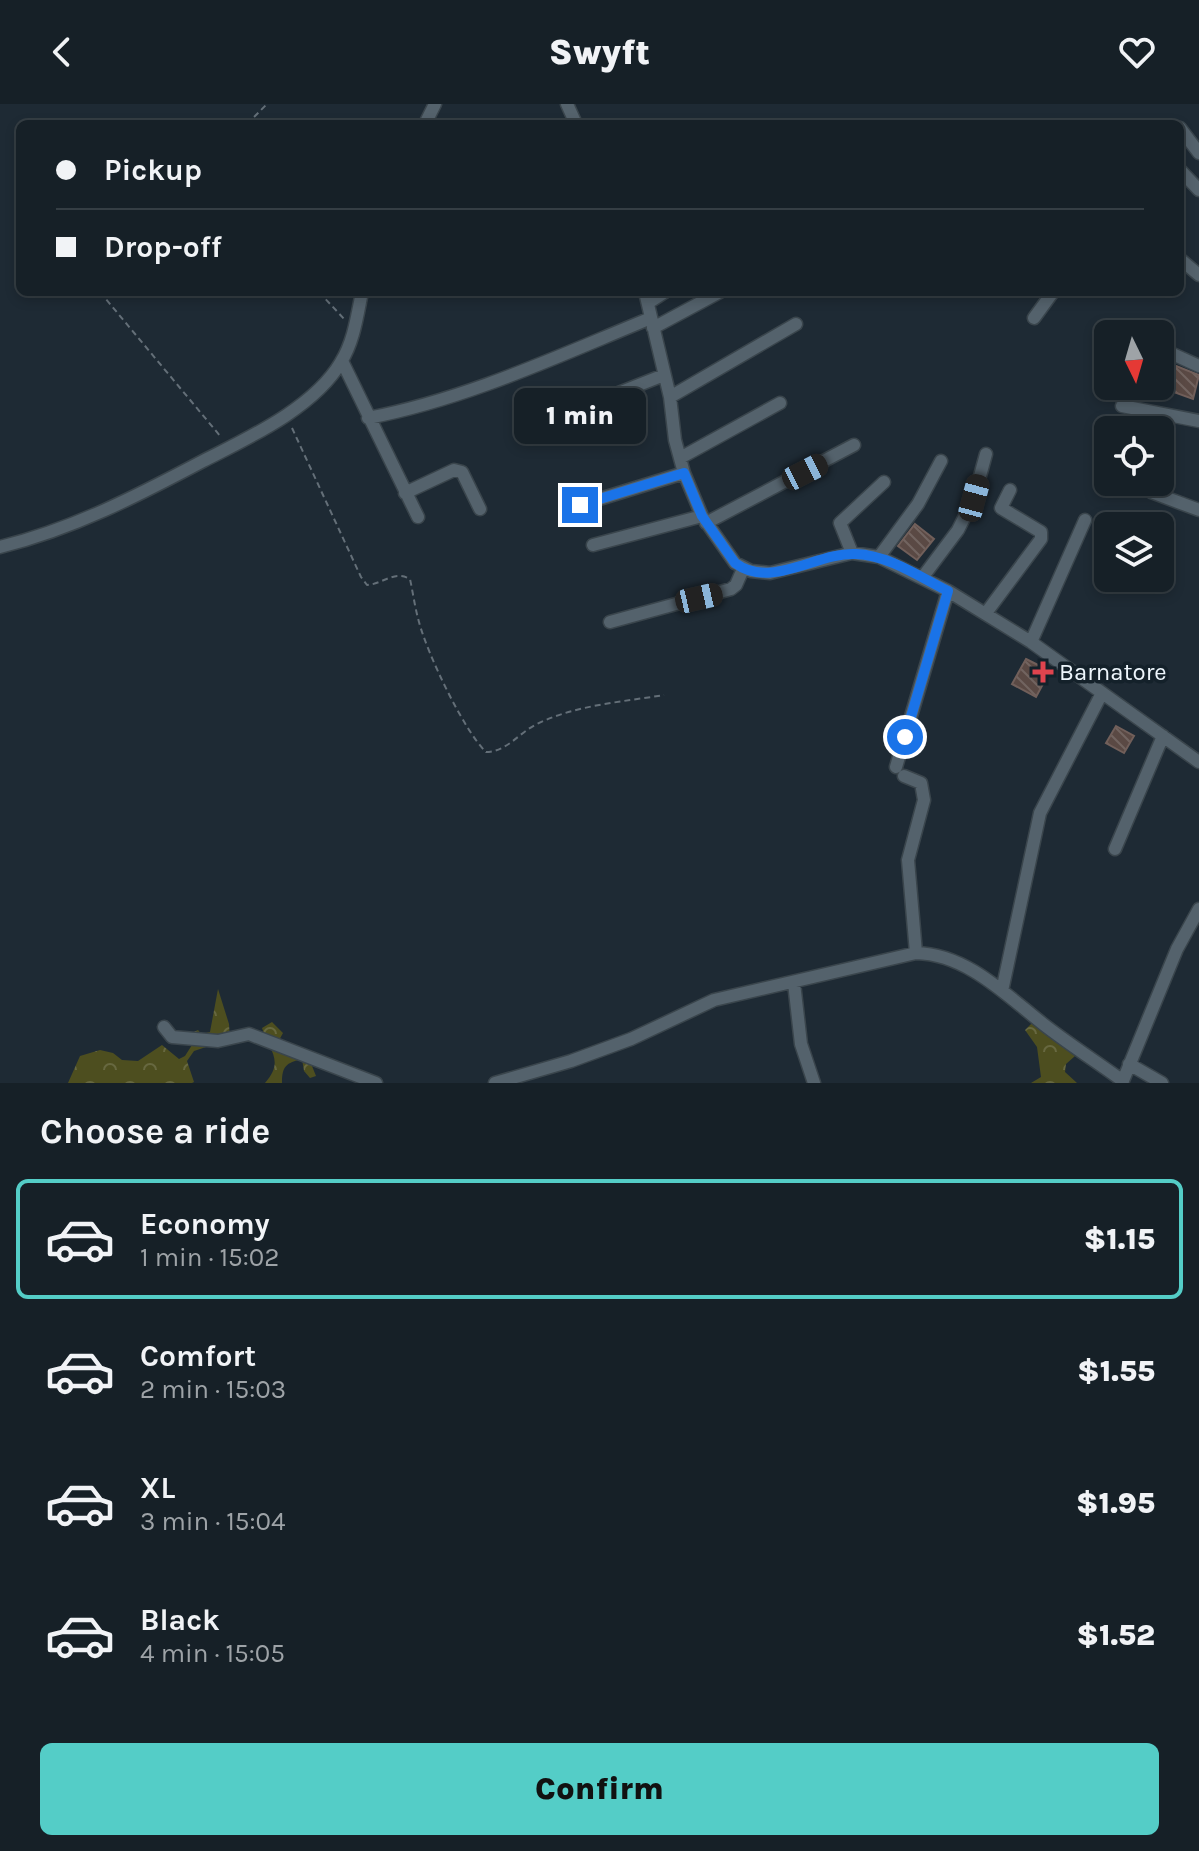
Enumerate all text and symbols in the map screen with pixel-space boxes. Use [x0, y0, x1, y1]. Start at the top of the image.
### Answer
icon: back [40, 30, 84, 74]
icon: heart [1115, 30, 1159, 74]
text: Swyft [549, 31, 650, 73]
text: Pickup [104, 152, 202, 188]
text: Drop-off [104, 229, 222, 265]
north arrow [1094, 320, 1174, 400]
map controls [1094, 320, 1174, 592]
callout: 1 min [514, 389, 646, 445]
text: 1 min [546, 400, 614, 431]
button: locate [1094, 416, 1174, 496]
car [778, 450, 832, 494]
car [956, 472, 992, 524]
route end [562, 487, 598, 523]
button: layers [1094, 512, 1174, 592]
car [673, 581, 725, 615]
place label: Barnatore [1059, 658, 1167, 686]
marker: Barnatore [1034, 663, 1052, 681]
route start [887, 719, 923, 755]
text: Choose a ride [40, 1110, 270, 1152]
icon: car [44, 1203, 116, 1275]
text: Economy [140, 1206, 270, 1242]
text: $1.15 [1084, 1221, 1155, 1257]
text: 1 min · 15:02 [140, 1242, 279, 1273]
icon: car [44, 1335, 116, 1407]
text: Comfort [140, 1338, 256, 1374]
text: $1.55 [1077, 1353, 1155, 1389]
text: 2 min · 15:03 [140, 1374, 286, 1405]
icon: car [44, 1467, 116, 1539]
text: XL [140, 1470, 175, 1506]
text: $1.95 [1076, 1485, 1155, 1521]
text: 3 min · 15:04 [140, 1506, 286, 1537]
icon: car [44, 1599, 116, 1671]
text: Black [140, 1602, 220, 1638]
text: $1.52 [1076, 1617, 1155, 1653]
text: 4 min · 15:05 [140, 1638, 285, 1669]
button: Confirm [40, 1743, 1159, 1835]

